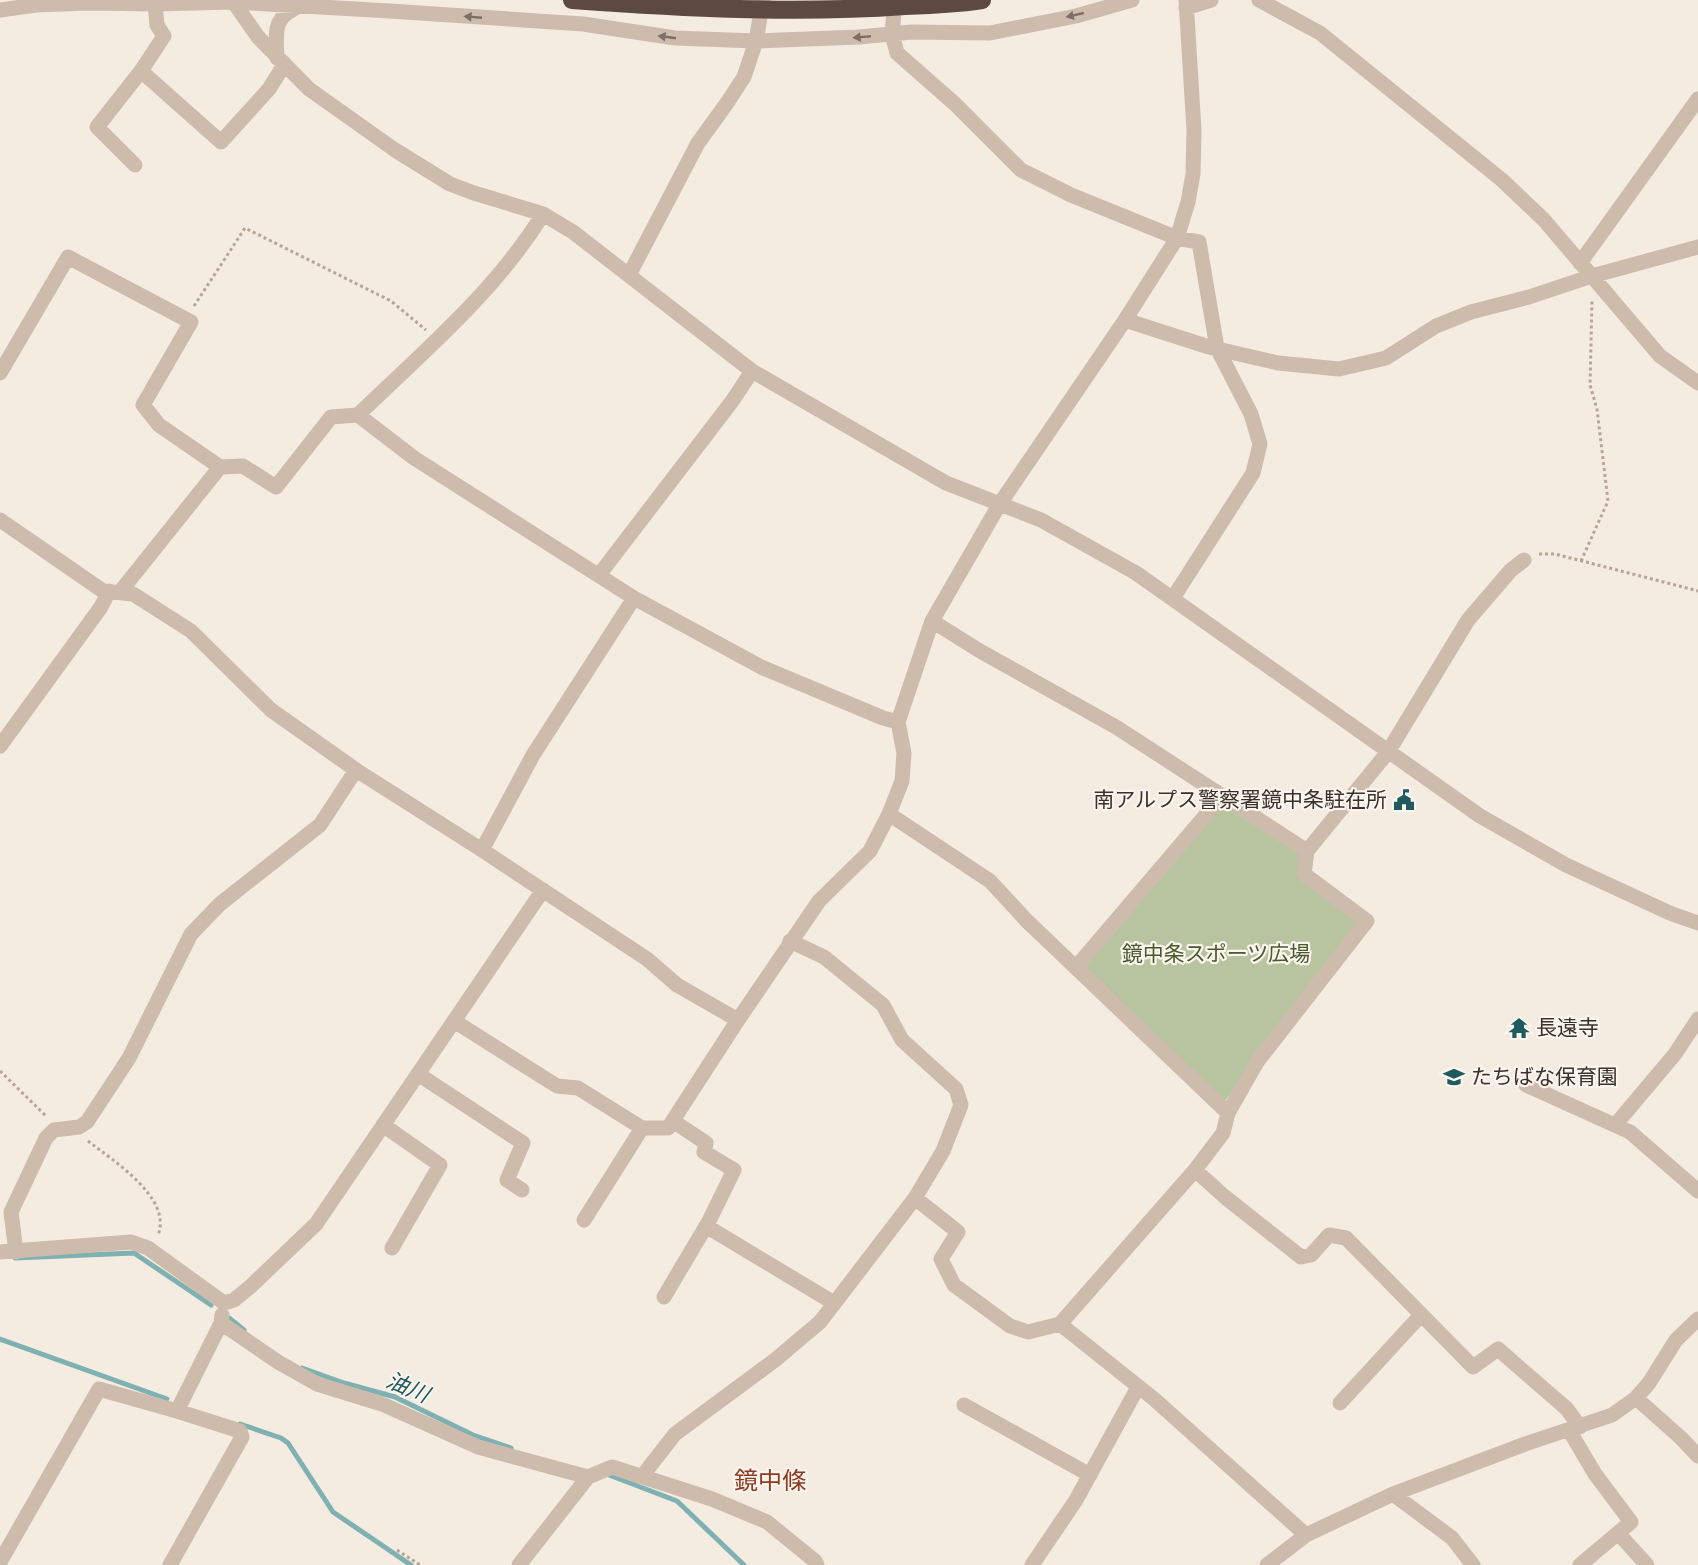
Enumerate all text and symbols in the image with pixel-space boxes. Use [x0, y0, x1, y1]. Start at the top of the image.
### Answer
one-way arrow [1066, 11, 1085, 21]
one-way arrow [464, 12, 483, 21]
one-way arrow [852, 32, 871, 42]
one-way arrow [657, 33, 676, 42]
place label: 南アルプス警察署鏡中条駐在所 [1093, 786, 1387, 814]
public building icon: 南アルプス警察署鏡中条駐在所 [1392, 788, 1416, 812]
park label: 鏡中条スポーツ広場 [1122, 940, 1310, 968]
place label: 長遠寺 [1536, 1014, 1599, 1042]
temple icon: 長遠寺 [1507, 1016, 1531, 1040]
place label: たちばな保育園 [1471, 1063, 1618, 1091]
school or university icon: たちばな保育園 [1442, 1065, 1466, 1089]
water label: 油川 [381, 1366, 436, 1411]
district label: 鏡中條 [734, 1465, 806, 1497]

